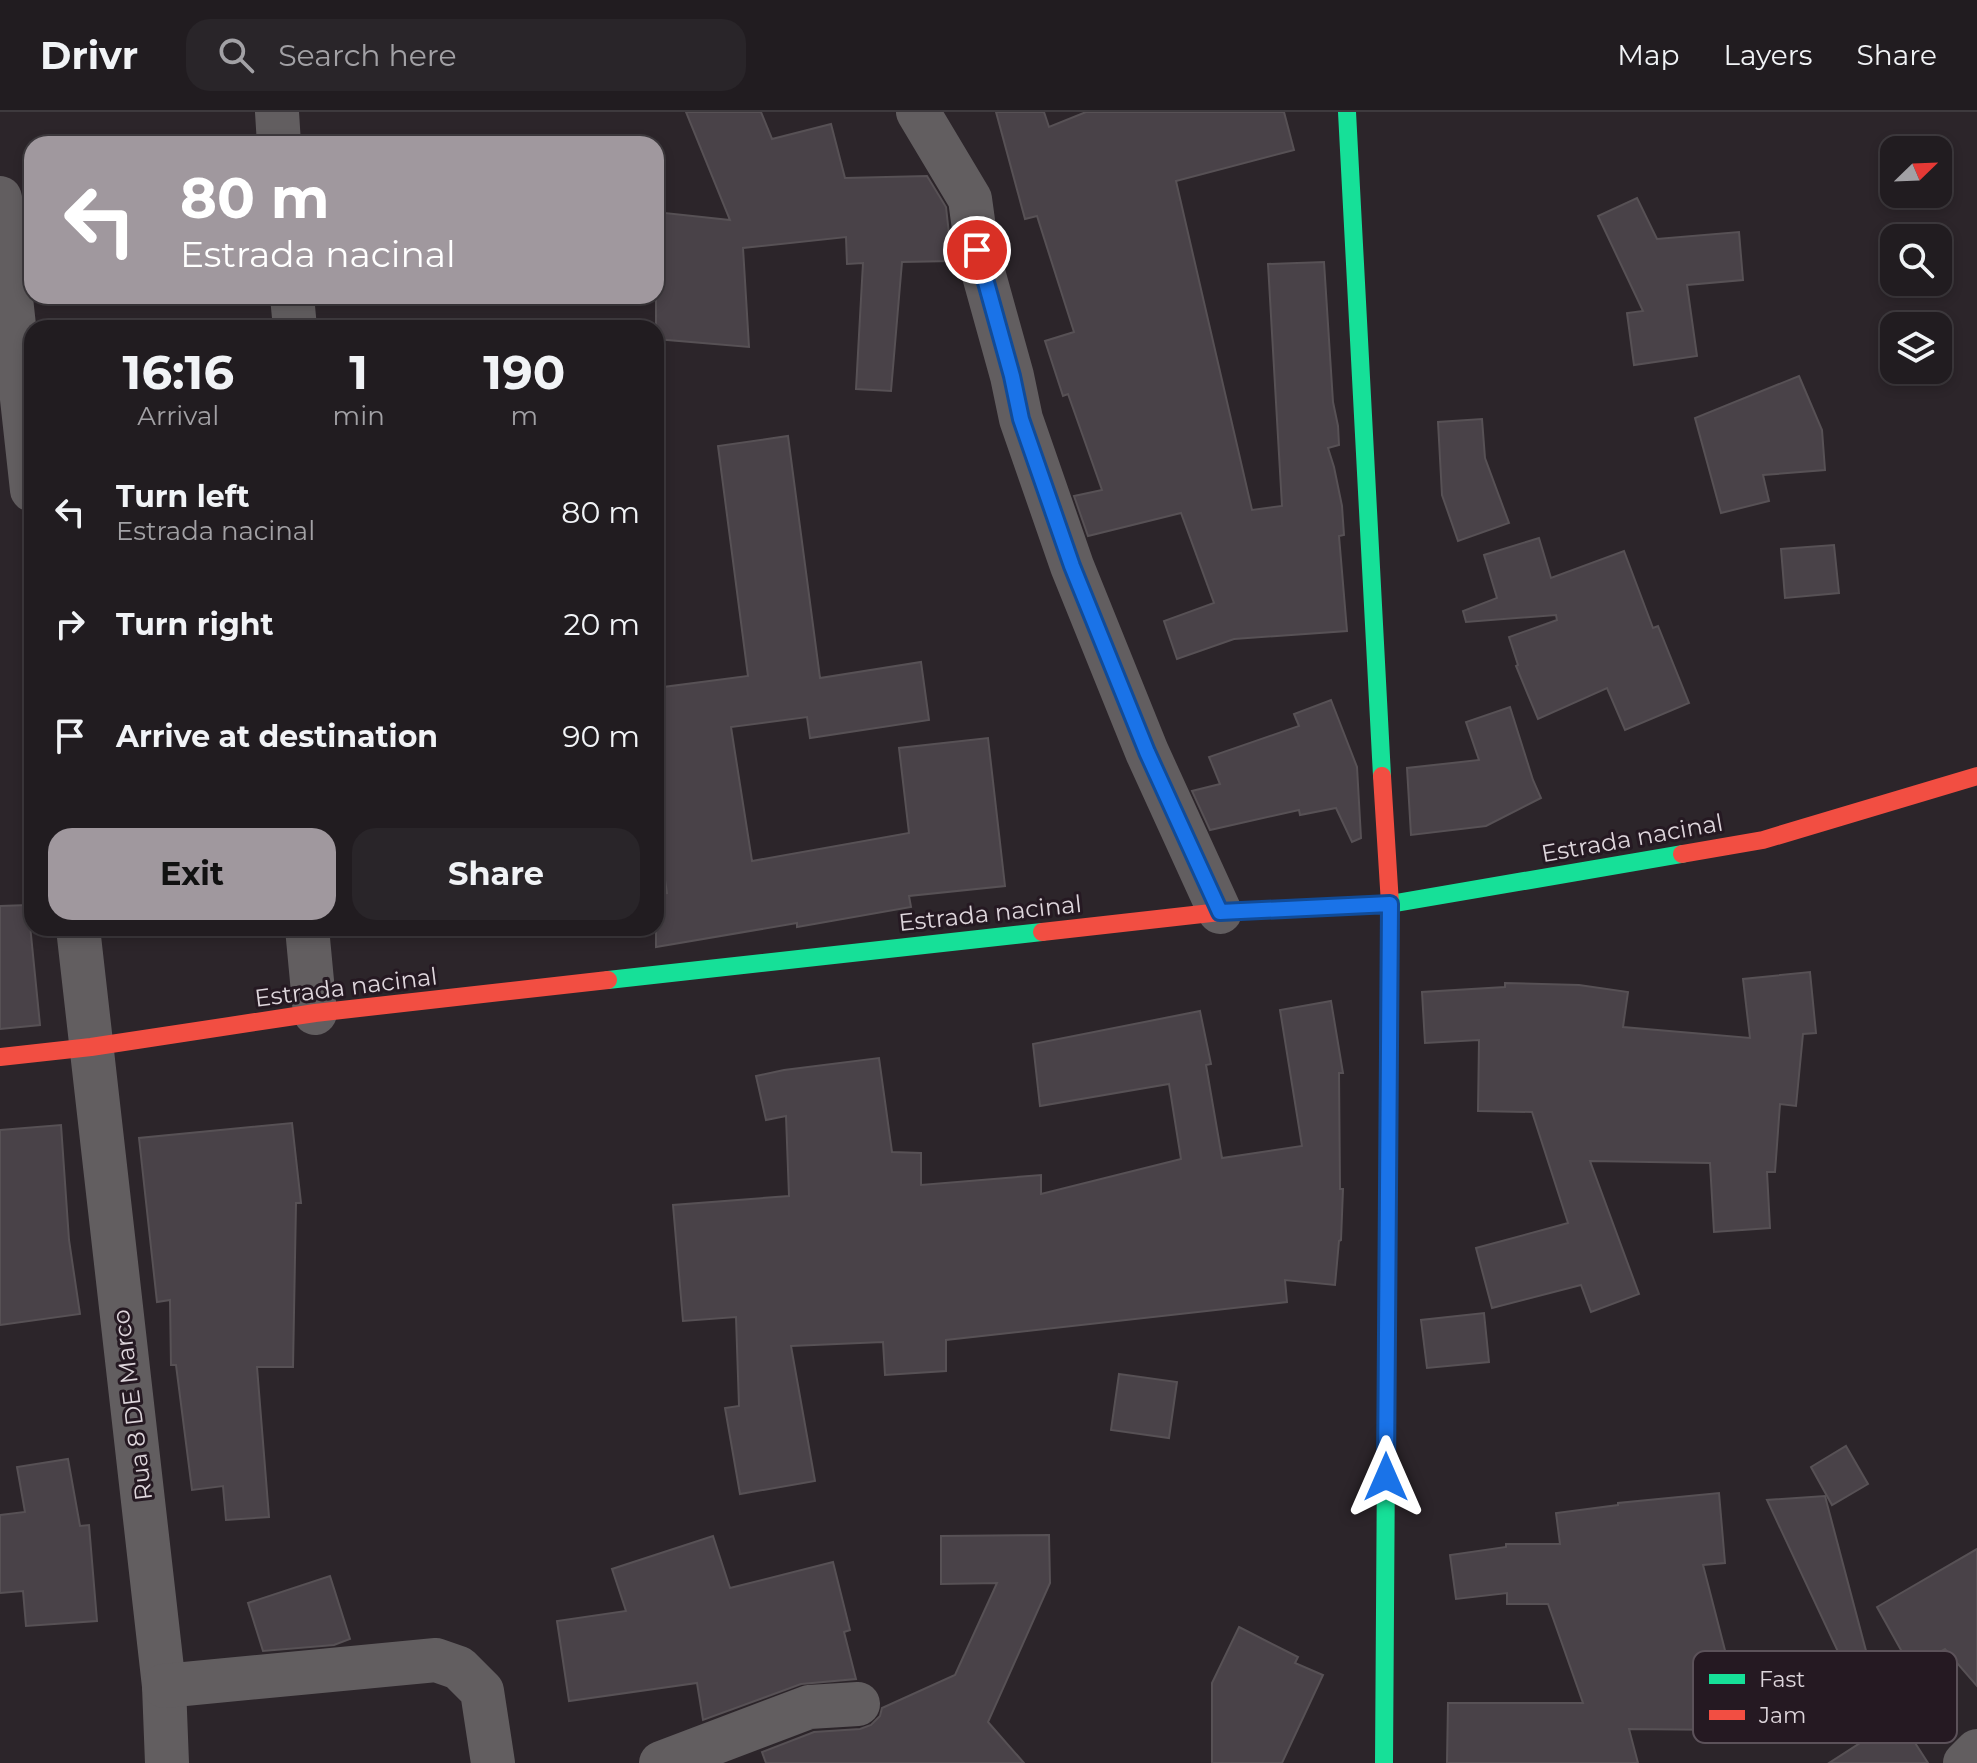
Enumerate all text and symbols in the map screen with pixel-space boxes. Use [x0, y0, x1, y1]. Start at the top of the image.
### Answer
search box [186, 19, 746, 91]
text: Drivr [40, 32, 138, 79]
icon: search [214, 33, 258, 77]
text: Search here [278, 37, 457, 74]
text: Map [1617, 38, 1680, 72]
text: Layers [1724, 38, 1813, 72]
text: Share [1857, 38, 1937, 72]
north arrow [1880, 136, 1952, 208]
map controls [1880, 136, 1952, 384]
text: 80 m [180, 164, 330, 232]
icon: left [48, 168, 152, 272]
pin [943, 216, 1011, 284]
button: search [1880, 224, 1952, 296]
icon: arrive [955, 228, 999, 272]
text: Estrada nacinal [180, 232, 456, 276]
button: layers [1880, 312, 1952, 384]
text: 16:16 [123, 343, 234, 401]
text: 1 [349, 343, 368, 401]
text: 190 [483, 343, 565, 401]
text: Arrival [137, 400, 219, 432]
text: min [333, 400, 385, 432]
text: m [511, 400, 538, 432]
text: Turn left [116, 478, 249, 515]
icon: left [48, 490, 92, 534]
text: 80 m [561, 494, 640, 531]
text: Estrada nacinal [116, 515, 315, 547]
icon: right [48, 602, 92, 646]
text: Turn right [116, 606, 273, 643]
text: 20 m [563, 606, 640, 643]
icon: arrive [48, 714, 92, 758]
text: Arrive at destination [116, 718, 438, 755]
text: 90 m [562, 718, 640, 755]
street label: Estrada nacinal [1539, 808, 1725, 868]
button: Exit [48, 828, 336, 920]
button: Share [352, 828, 640, 920]
street label: Estrada nacinal [897, 889, 1083, 937]
street label: Estrada nacinal [253, 961, 439, 1013]
street label: Rua 8 DE Marco [106, 1308, 158, 1502]
position arrow [1344, 1435, 1428, 1519]
legend [1693, 1651, 1957, 1743]
text: Fast [1759, 1666, 1805, 1693]
text: Jam [1758, 1702, 1806, 1729]

